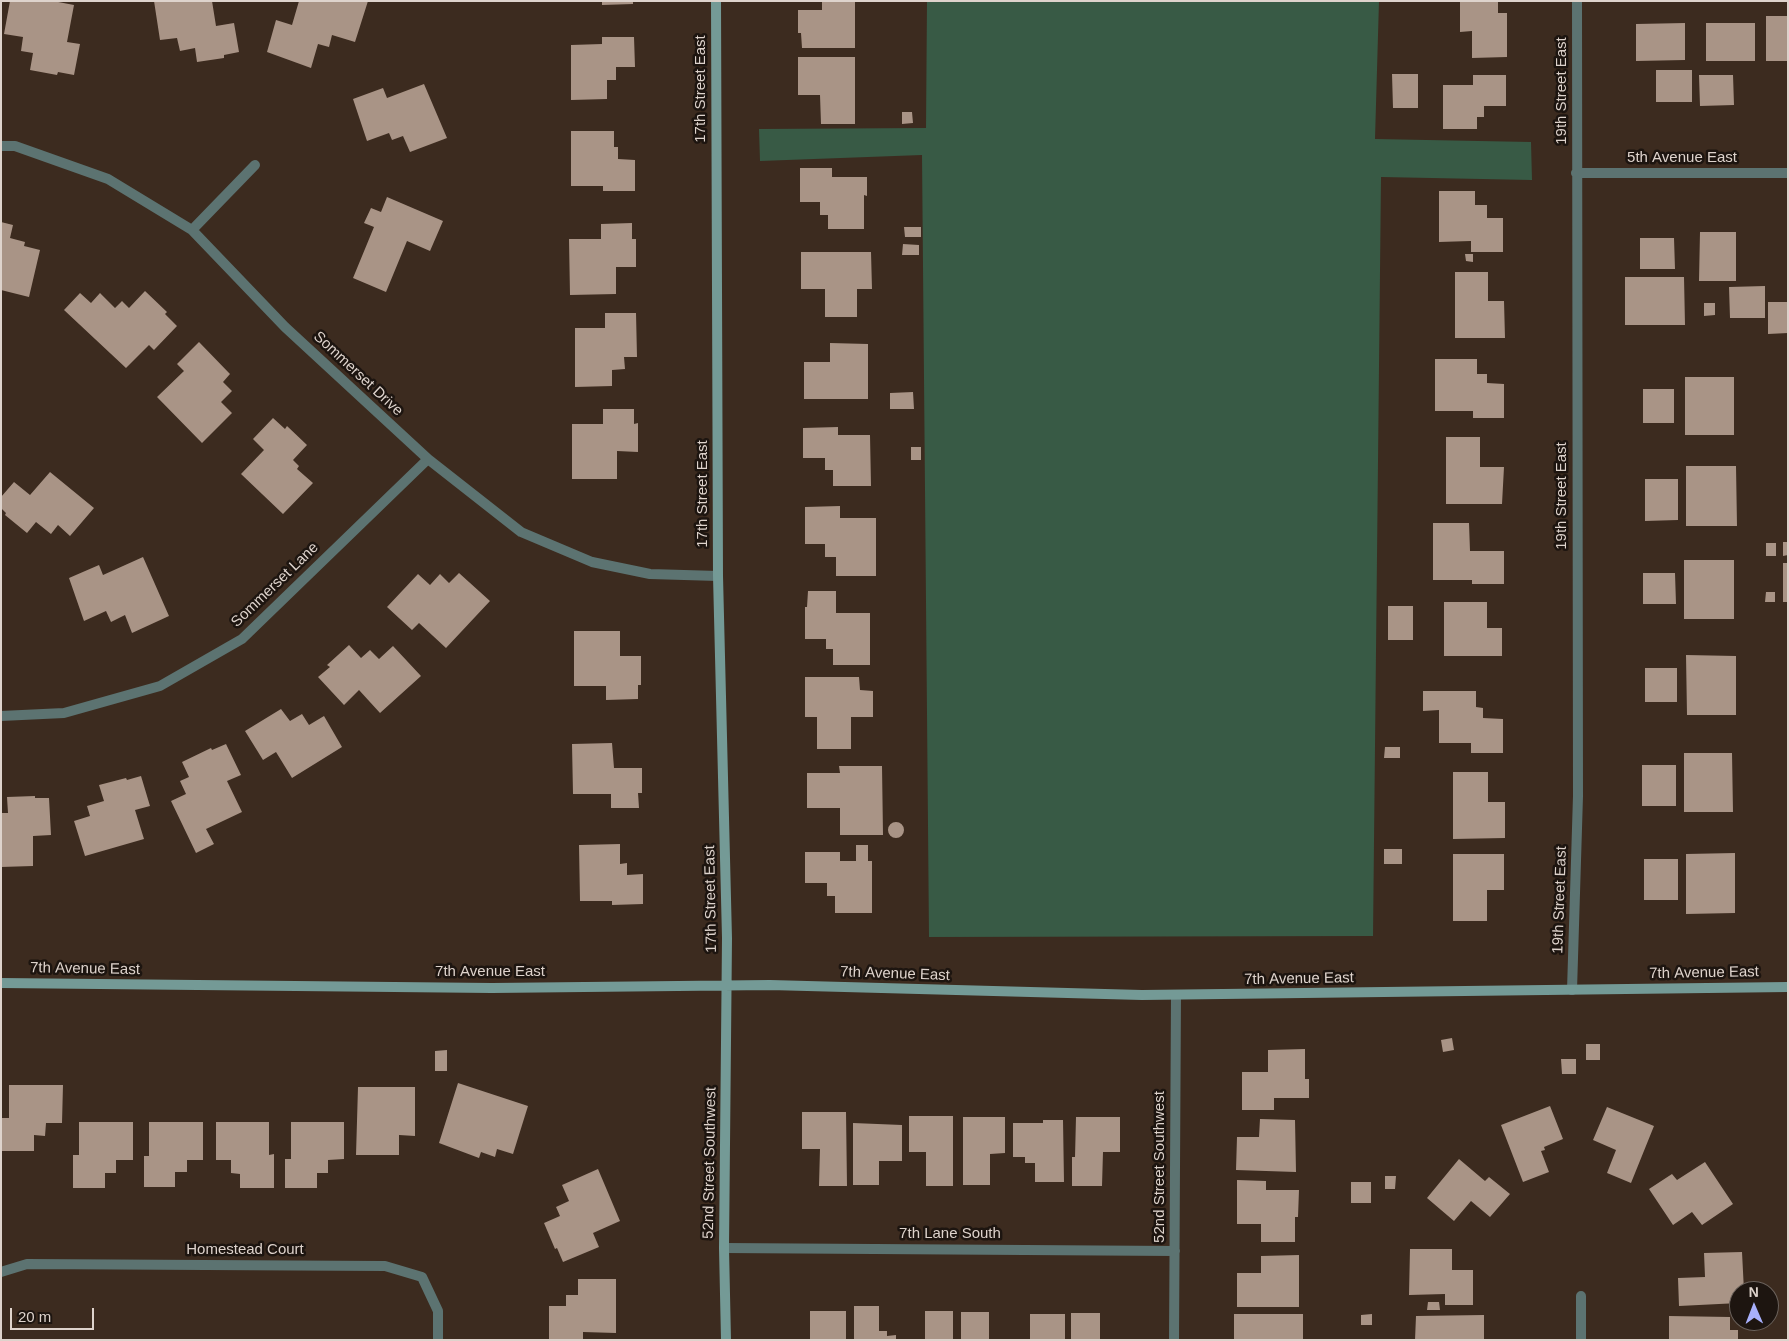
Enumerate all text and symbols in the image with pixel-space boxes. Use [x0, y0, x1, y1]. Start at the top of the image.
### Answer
street label: 17th Street East [692, 35, 710, 143]
street label: 19th Street East [1553, 37, 1571, 145]
street label: 5th Avenue East [1627, 149, 1737, 167]
street label: Sommerset Drive [309, 328, 407, 420]
street label: 17th Street East [694, 440, 712, 548]
street label: 19th Street East [1553, 442, 1571, 550]
street label: Sommerset Lane [228, 539, 322, 631]
street label: 17th Street East [701, 845, 721, 953]
street label: 19th Street East [1549, 846, 1571, 954]
street label: 7th Avenue East [30, 959, 140, 979]
street label: 7th Avenue East [435, 963, 545, 981]
street label: 7th Avenue East [840, 963, 950, 985]
street label: 7th Avenue East [1649, 963, 1759, 983]
street label: 7th Avenue East [1244, 969, 1354, 989]
street label: 52nd Street Southwest [700, 1087, 720, 1239]
street label: 52nd Street Southwest [1151, 1091, 1169, 1243]
street label: 7th Lane South [899, 1225, 1001, 1243]
street label: Homestead Court [186, 1241, 304, 1259]
north arrow [1729, 1281, 1779, 1331]
text: N [1749, 1284, 1759, 1300]
scale bar [12, 1298, 96, 1330]
text: 20 m [18, 1308, 51, 1325]

